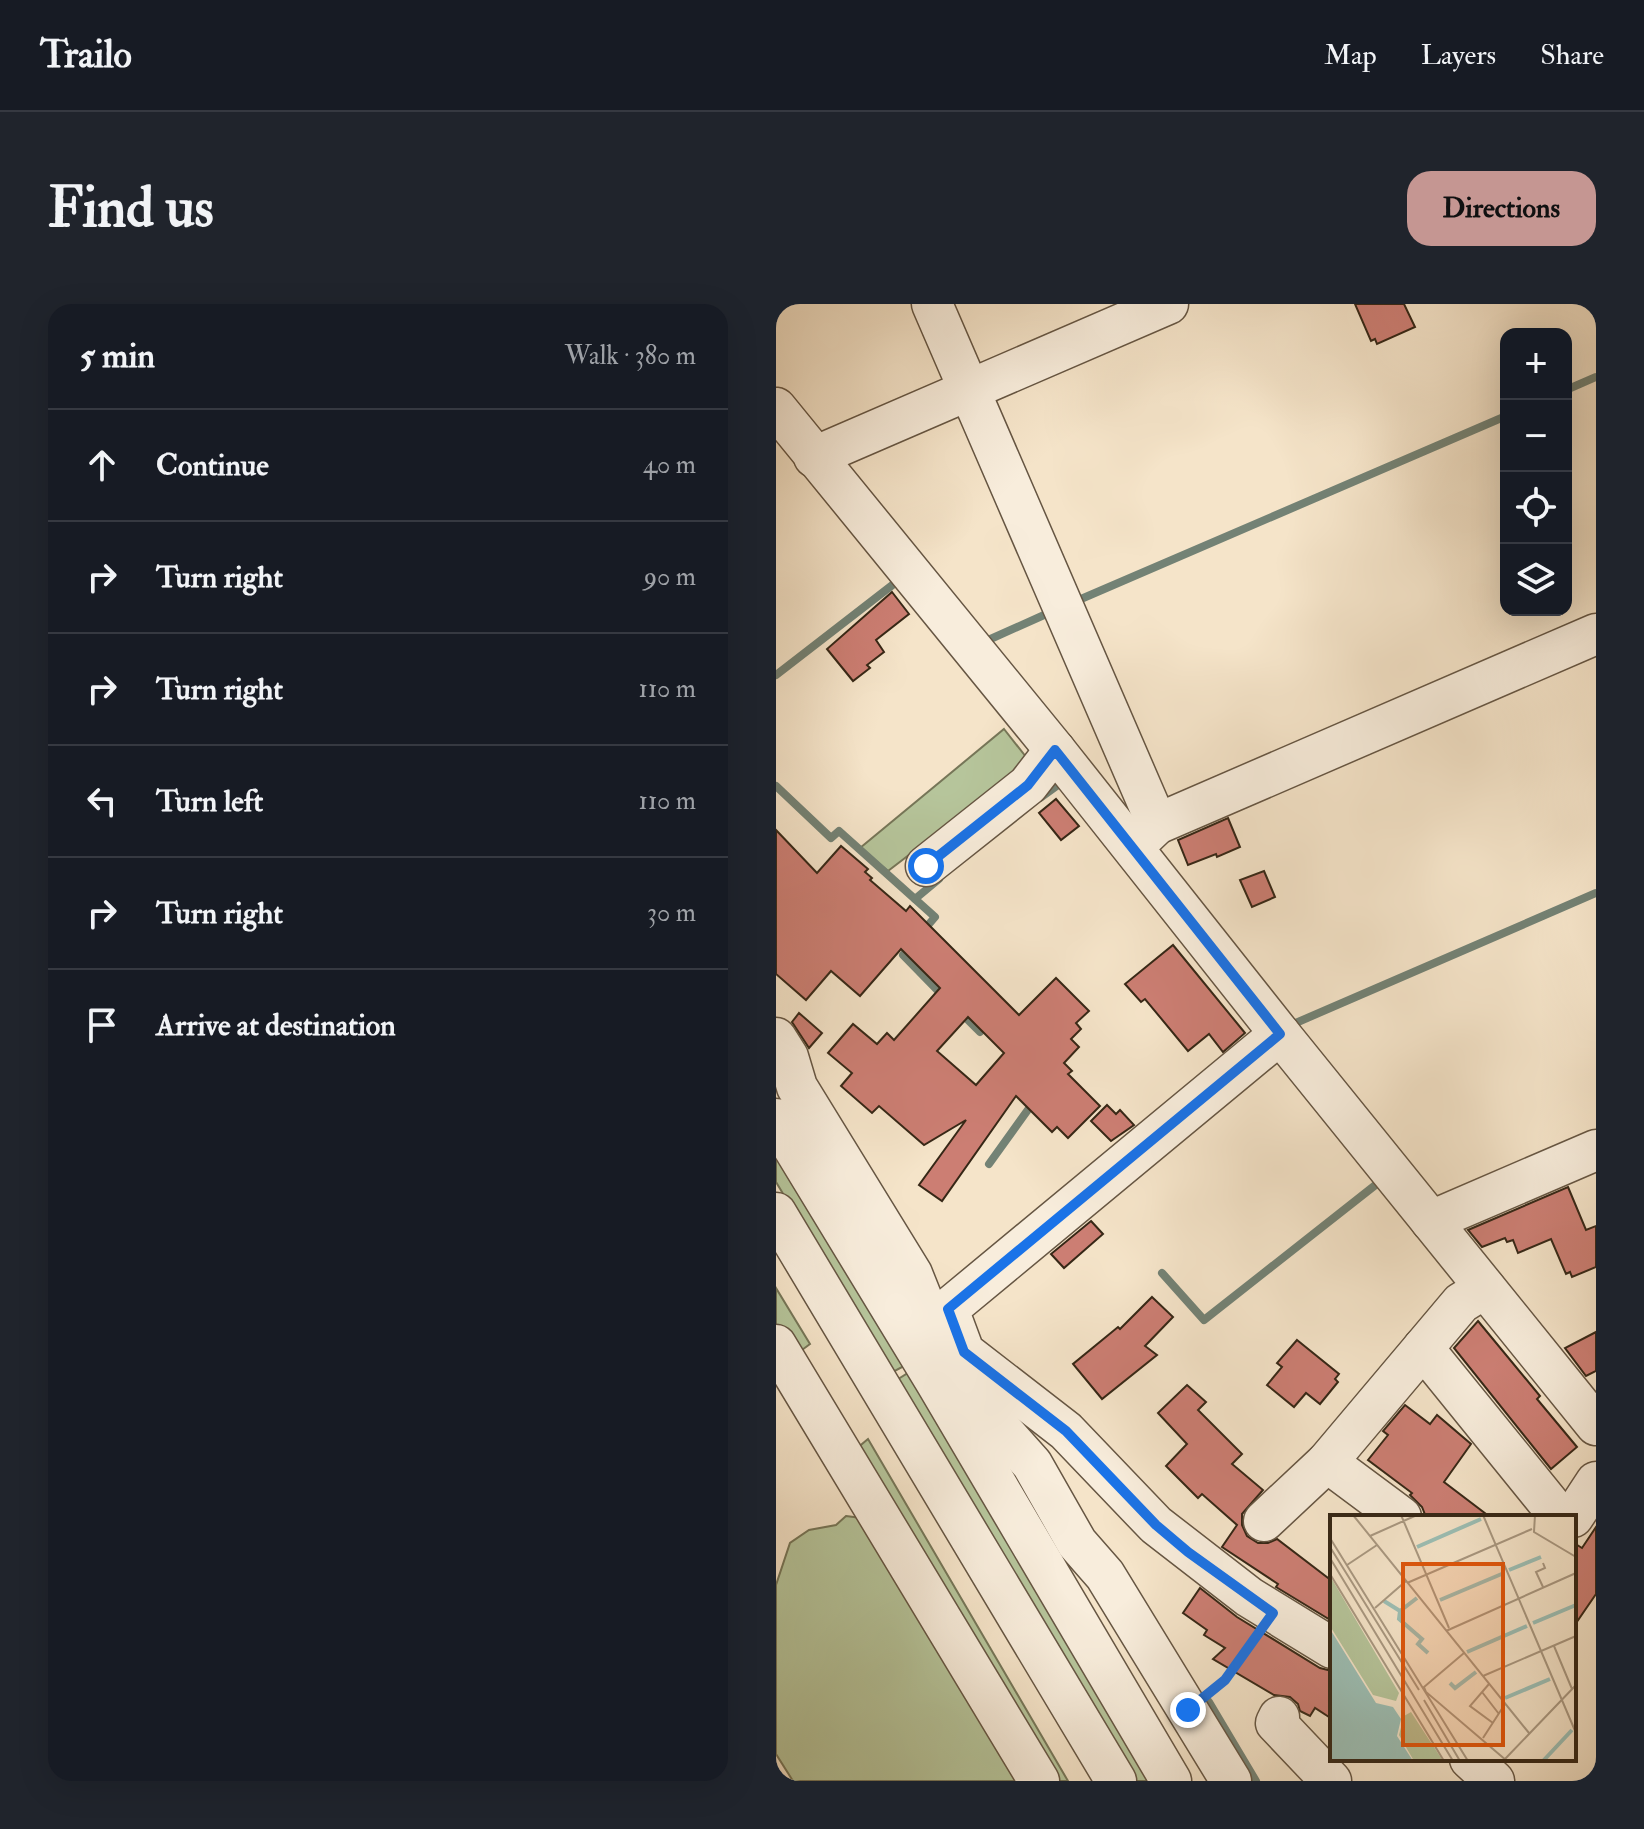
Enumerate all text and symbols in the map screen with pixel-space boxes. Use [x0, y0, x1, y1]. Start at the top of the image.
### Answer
text: Trailo [40, 31, 132, 79]
text: Map [1324, 38, 1377, 73]
text: Layers [1421, 38, 1496, 73]
text: Share [1540, 38, 1604, 73]
button: Directions [1407, 171, 1596, 246]
text: Find us [48, 173, 214, 244]
map controls [1500, 328, 1572, 616]
button: + [1500, 328, 1572, 400]
text: 5 min [80, 335, 155, 378]
text: Walk · 380 m [565, 340, 696, 372]
button: − [1500, 400, 1572, 472]
icon: ahead [80, 443, 124, 487]
text: Continue [156, 447, 269, 484]
text: 40 m [643, 449, 696, 481]
button: locate [1500, 472, 1572, 544]
button: layers [1500, 544, 1572, 616]
icon: right [80, 555, 124, 599]
text: Turn right [156, 559, 283, 596]
text: 90 m [644, 561, 696, 593]
icon: right [80, 667, 124, 711]
text: Turn right [156, 671, 283, 708]
text: 110 m [639, 673, 696, 705]
icon: left [80, 779, 124, 823]
text: Turn left [156, 783, 263, 820]
text: 110 m [639, 785, 696, 817]
route start [908, 848, 944, 884]
icon: right [80, 891, 124, 935]
text: Turn right [156, 895, 283, 932]
text: 30 m [647, 897, 696, 929]
icon: arrive [80, 1003, 124, 1047]
text: Arrive at destination [156, 1007, 396, 1044]
inset map [1330, 1515, 1576, 1761]
route end [1170, 1692, 1206, 1728]

